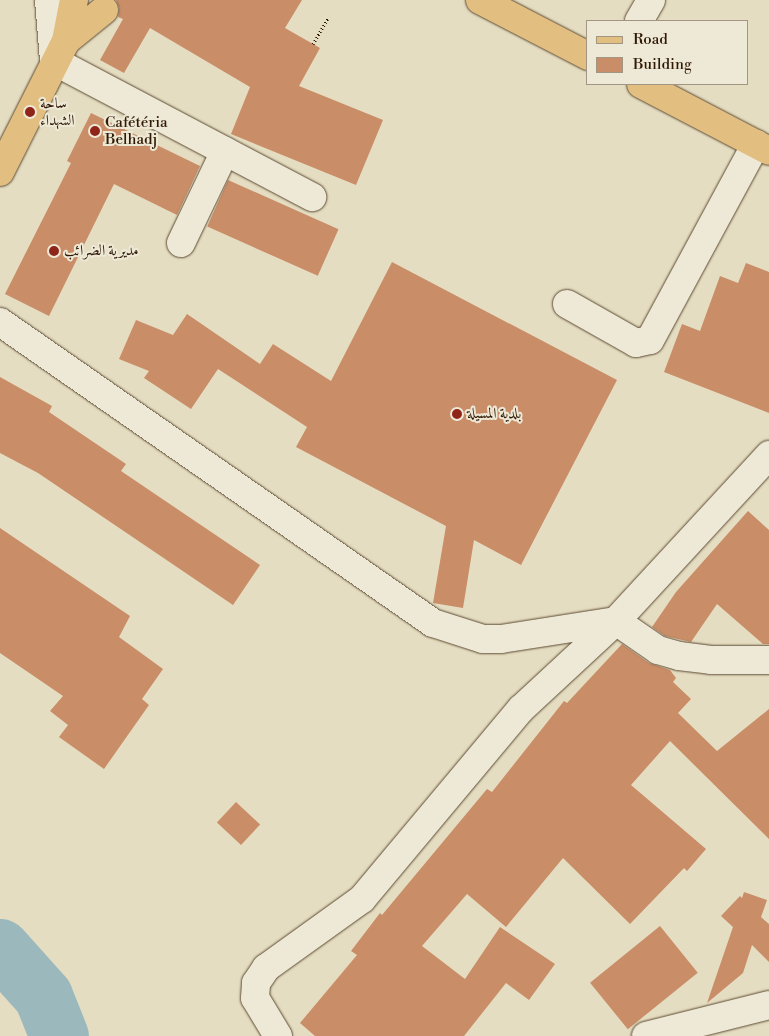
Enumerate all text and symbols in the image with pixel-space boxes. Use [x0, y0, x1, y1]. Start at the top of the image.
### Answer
legend [586, 20, 749, 85]
text: Road [633, 30, 668, 49]
text: Building [633, 55, 692, 74]
place label: ساحة الشهداء [40, 94, 75, 129]
marker: ساحة الشهداء [24, 106, 36, 118]
place label: Cafétéria Belhadj [105, 113, 168, 148]
marker: Cafétéria Belhadj [89, 125, 101, 137]
place label: مديرية الضرائب [64, 242, 139, 260]
marker: مديرية الضرائب [48, 245, 60, 257]
place label: بلدية المسيلة [467, 405, 521, 423]
marker: بلدية المسيلة [451, 408, 463, 420]

